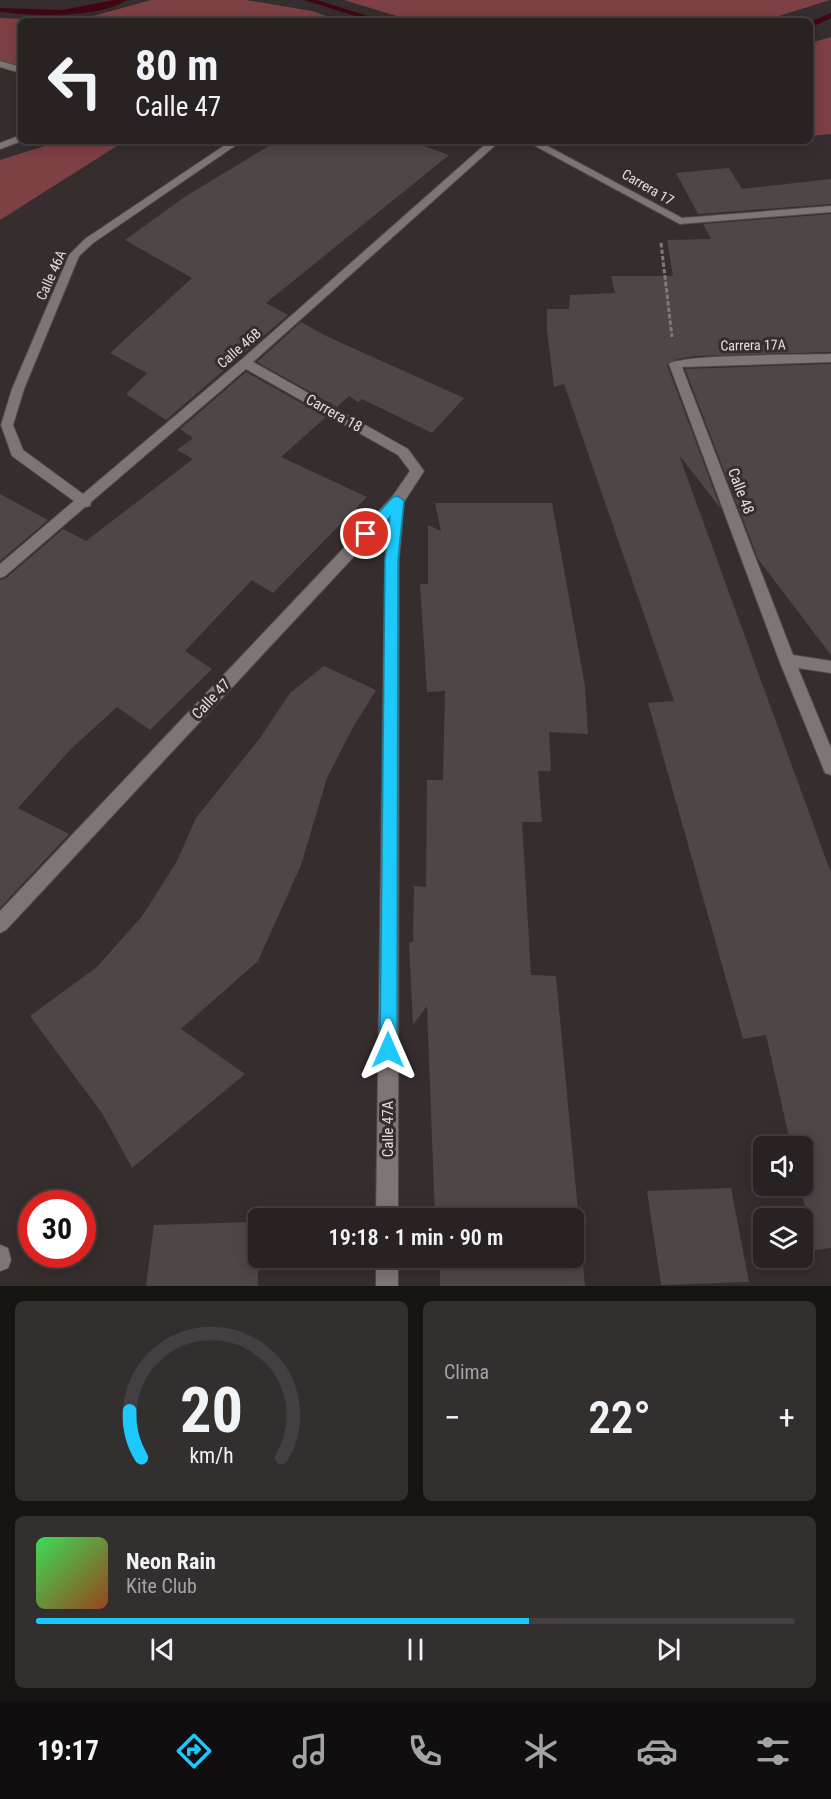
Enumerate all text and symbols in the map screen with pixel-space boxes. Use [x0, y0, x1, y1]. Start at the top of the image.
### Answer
text: 80 m [135, 41, 218, 90]
icon: left [36, 42, 114, 120]
text: Calle 47 [135, 91, 221, 123]
street label: Carrera 17 [619, 166, 677, 208]
street label: Calle 46A [33, 248, 69, 302]
street label: Calle 46B [214, 325, 264, 371]
street label: Carrera 17A [720, 336, 786, 354]
street label: Carrera 18 [303, 390, 365, 436]
street label: Calle 48 [724, 465, 758, 517]
pin [340, 508, 391, 559]
icon: arrive [349, 517, 382, 550]
street label: Calle 47 [188, 675, 234, 723]
position arrow [356, 1018, 420, 1082]
street label: Calle 47A [379, 1100, 397, 1157]
map controls [753, 1136, 813, 1268]
button: sound [753, 1136, 813, 1196]
speed limit sign: 30 [18, 1190, 96, 1268]
button: layers [753, 1208, 813, 1268]
text: 19:18 · 1 min · 90 m [329, 1225, 503, 1250]
text: Clima [444, 1360, 489, 1384]
text: 20 [180, 1374, 243, 1447]
text: 22° [588, 1391, 651, 1444]
text: − [444, 1398, 461, 1437]
text: + [779, 1398, 795, 1437]
text: km/h [189, 1443, 234, 1468]
text: Neon Rain [126, 1549, 216, 1574]
text: Kite Club [126, 1574, 197, 1598]
icon: previous [146, 1633, 179, 1666]
icon: pause [399, 1633, 432, 1666]
icon: next [652, 1633, 685, 1666]
icon: directions [173, 1730, 215, 1772]
icon: music [289, 1730, 331, 1772]
icon: phone [404, 1730, 446, 1772]
icon: climate [520, 1730, 562, 1772]
icon: car [636, 1730, 678, 1772]
icon: filters [752, 1730, 794, 1772]
text: 19:17 [37, 1735, 99, 1767]

